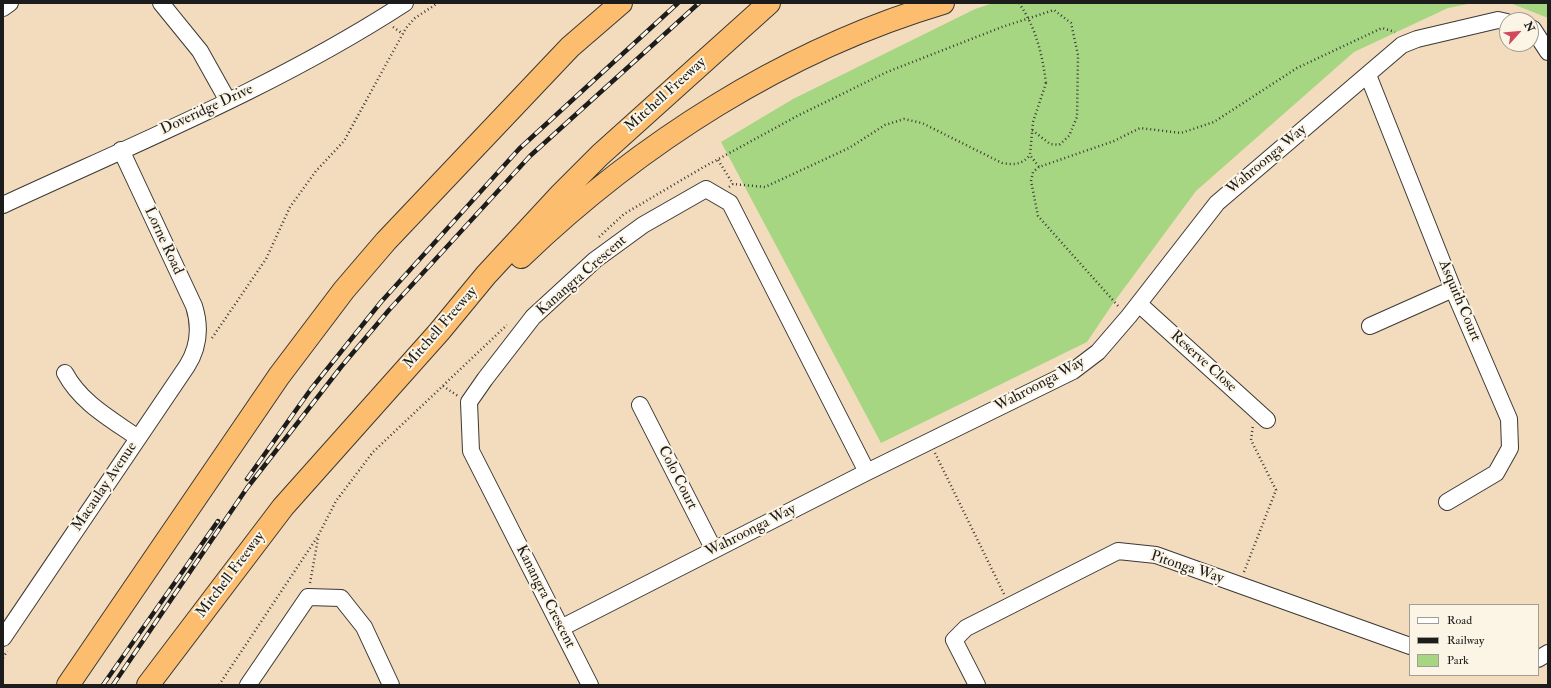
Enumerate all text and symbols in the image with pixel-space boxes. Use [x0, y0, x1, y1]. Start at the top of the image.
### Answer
north arrow [1499, 12, 1539, 52]
text: N [1521, 19, 1537, 34]
street label: Mitchell Freeway [622, 54, 710, 136]
street label: Doveridge Drive [158, 81, 256, 139]
street label: Wahroonga Way [1223, 121, 1311, 199]
street label: Lorne Road [140, 204, 186, 278]
street label: Kanangra Crescent [533, 232, 631, 320]
street label: Asquith Court [1434, 258, 1484, 344]
street label: Mitchell Freeway [400, 283, 482, 373]
street label: Reserve Close [1166, 327, 1240, 397]
street label: Wahroonga Way [992, 354, 1088, 416]
street label: Macaulay Avenue [69, 439, 141, 535]
street label: Colo Court [653, 443, 701, 513]
street label: Wahroonga Way [703, 501, 799, 561]
street label: Mitchell Freeway [193, 528, 269, 622]
street label: Kanangra Crescent [511, 542, 579, 652]
street label: Pitonga Way [1148, 548, 1226, 588]
legend [1409, 604, 1539, 676]
text: Road [1447, 613, 1472, 628]
text: Railway [1447, 633, 1484, 648]
text: Park [1447, 653, 1469, 668]

